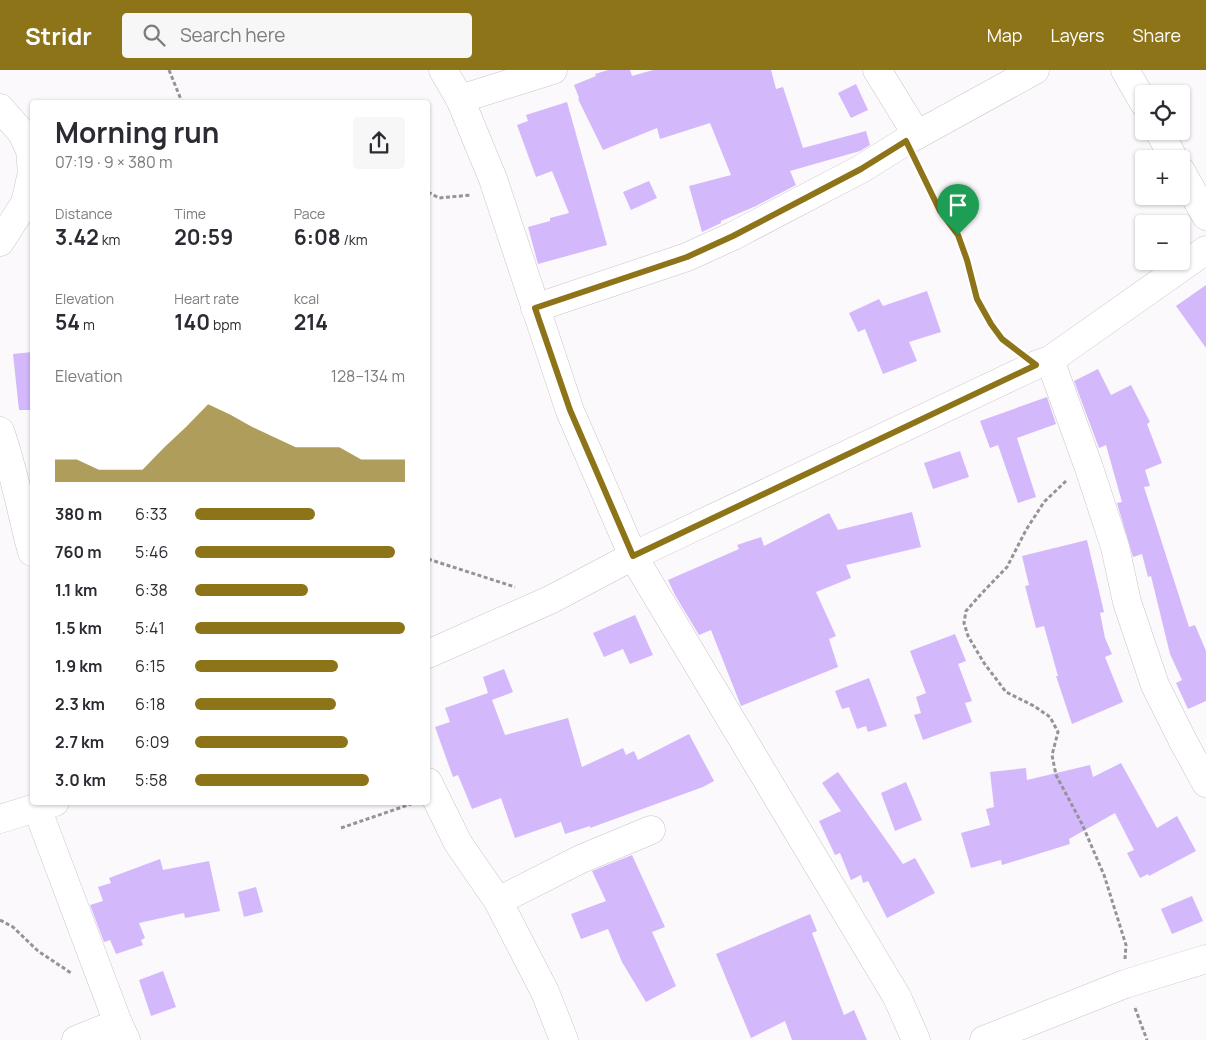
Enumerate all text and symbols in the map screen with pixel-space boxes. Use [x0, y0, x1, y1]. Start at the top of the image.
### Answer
search box [122, 13, 472, 58]
text: Stridr [25, 19, 92, 52]
icon: search [140, 21, 168, 49]
text: Search here [180, 22, 285, 48]
text: Map [987, 23, 1022, 47]
text: Layers [1050, 23, 1104, 47]
text: Share [1132, 23, 1181, 47]
map controls [1135, 85, 1190, 270]
button: locate [1135, 85, 1190, 140]
text: Morning run [55, 113, 219, 151]
button: share [353, 117, 405, 169]
button: + [1135, 150, 1190, 205]
text: 07:19 · 9 × 380 m [55, 151, 173, 173]
pin [937, 184, 979, 235]
icon: arrive [944, 191, 972, 219]
text: Distance [55, 204, 112, 223]
text: Time [174, 204, 206, 223]
text: Pace [294, 204, 325, 223]
button: − [1135, 215, 1190, 270]
text: 3.42 [55, 223, 99, 251]
text: 20:59 [174, 223, 233, 251]
text: 6:08 [294, 223, 341, 251]
text: km [99, 230, 121, 249]
text: /km [341, 230, 368, 249]
text: Elevation [55, 289, 114, 308]
text: Heart rate [174, 289, 239, 308]
text: kcal [294, 289, 319, 308]
text: 54 [55, 308, 80, 336]
text: 140 [174, 308, 210, 336]
text: 214 [294, 308, 328, 336]
text: m [80, 315, 95, 334]
text: bpm [210, 315, 241, 334]
text: Elevation [55, 365, 123, 387]
text: 128–134 m [331, 365, 405, 387]
text: 380 m [55, 503, 102, 525]
text: 6:33 [135, 503, 167, 525]
text: 760 m [55, 541, 102, 563]
text: 5:46 [135, 541, 168, 563]
text: 1.1 km [55, 579, 98, 601]
text: 6:38 [135, 579, 168, 601]
text: 1.5 km [55, 617, 102, 639]
text: 5:41 [135, 617, 165, 639]
text: 1.9 km [55, 655, 102, 677]
text: 6:15 [135, 655, 165, 677]
text: 2.3 km [55, 693, 105, 715]
text: 6:18 [135, 693, 165, 715]
text: 2.7 km [55, 731, 104, 753]
text: 6:09 [135, 731, 169, 753]
text: 3.0 km [55, 769, 106, 791]
text: 5:58 [135, 769, 168, 791]

